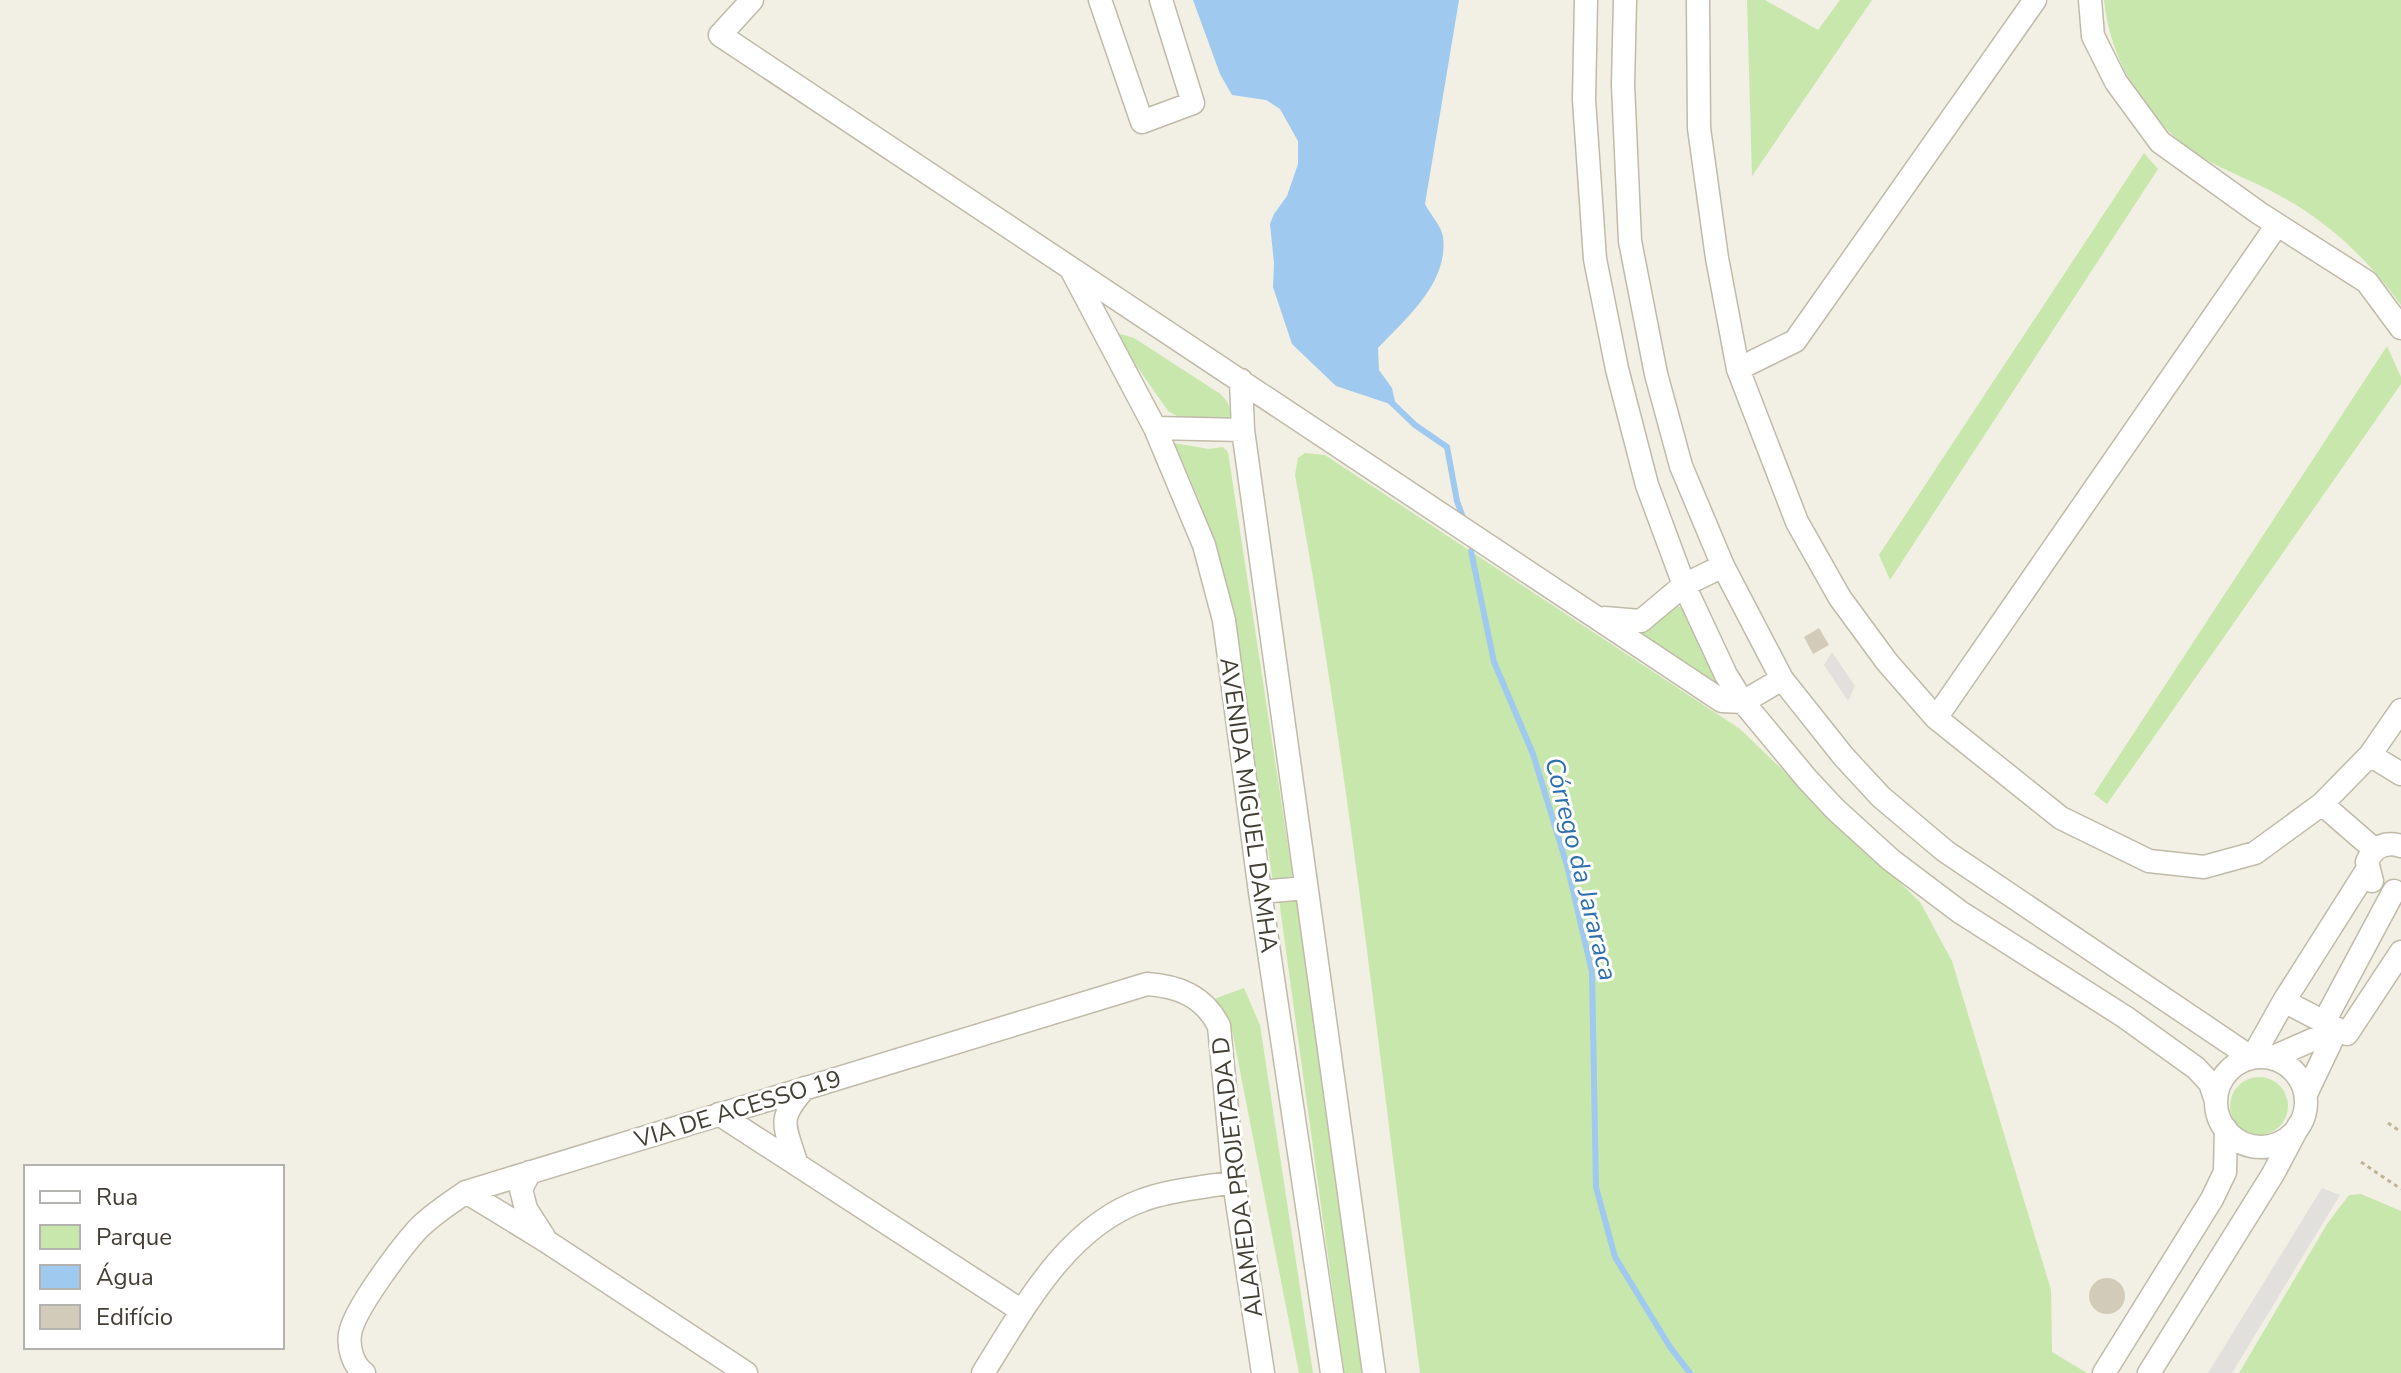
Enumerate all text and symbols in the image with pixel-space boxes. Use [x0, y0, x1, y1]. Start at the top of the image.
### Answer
street label: AVENIDA MIGUEL DAMHA [1212, 655, 1286, 955]
water label: Córrego da Jararaca [1536, 754, 1626, 984]
street label: ALAMEDA PROJETADA D [1204, 1035, 1270, 1319]
street label: VIA DE ACESSO 19 [630, 1062, 845, 1156]
legend [24, 1165, 284, 1349]
text: Rua [96, 1181, 138, 1213]
text: Parque [96, 1221, 172, 1253]
text: Água [96, 1261, 154, 1293]
text: Edifício [96, 1301, 173, 1333]

